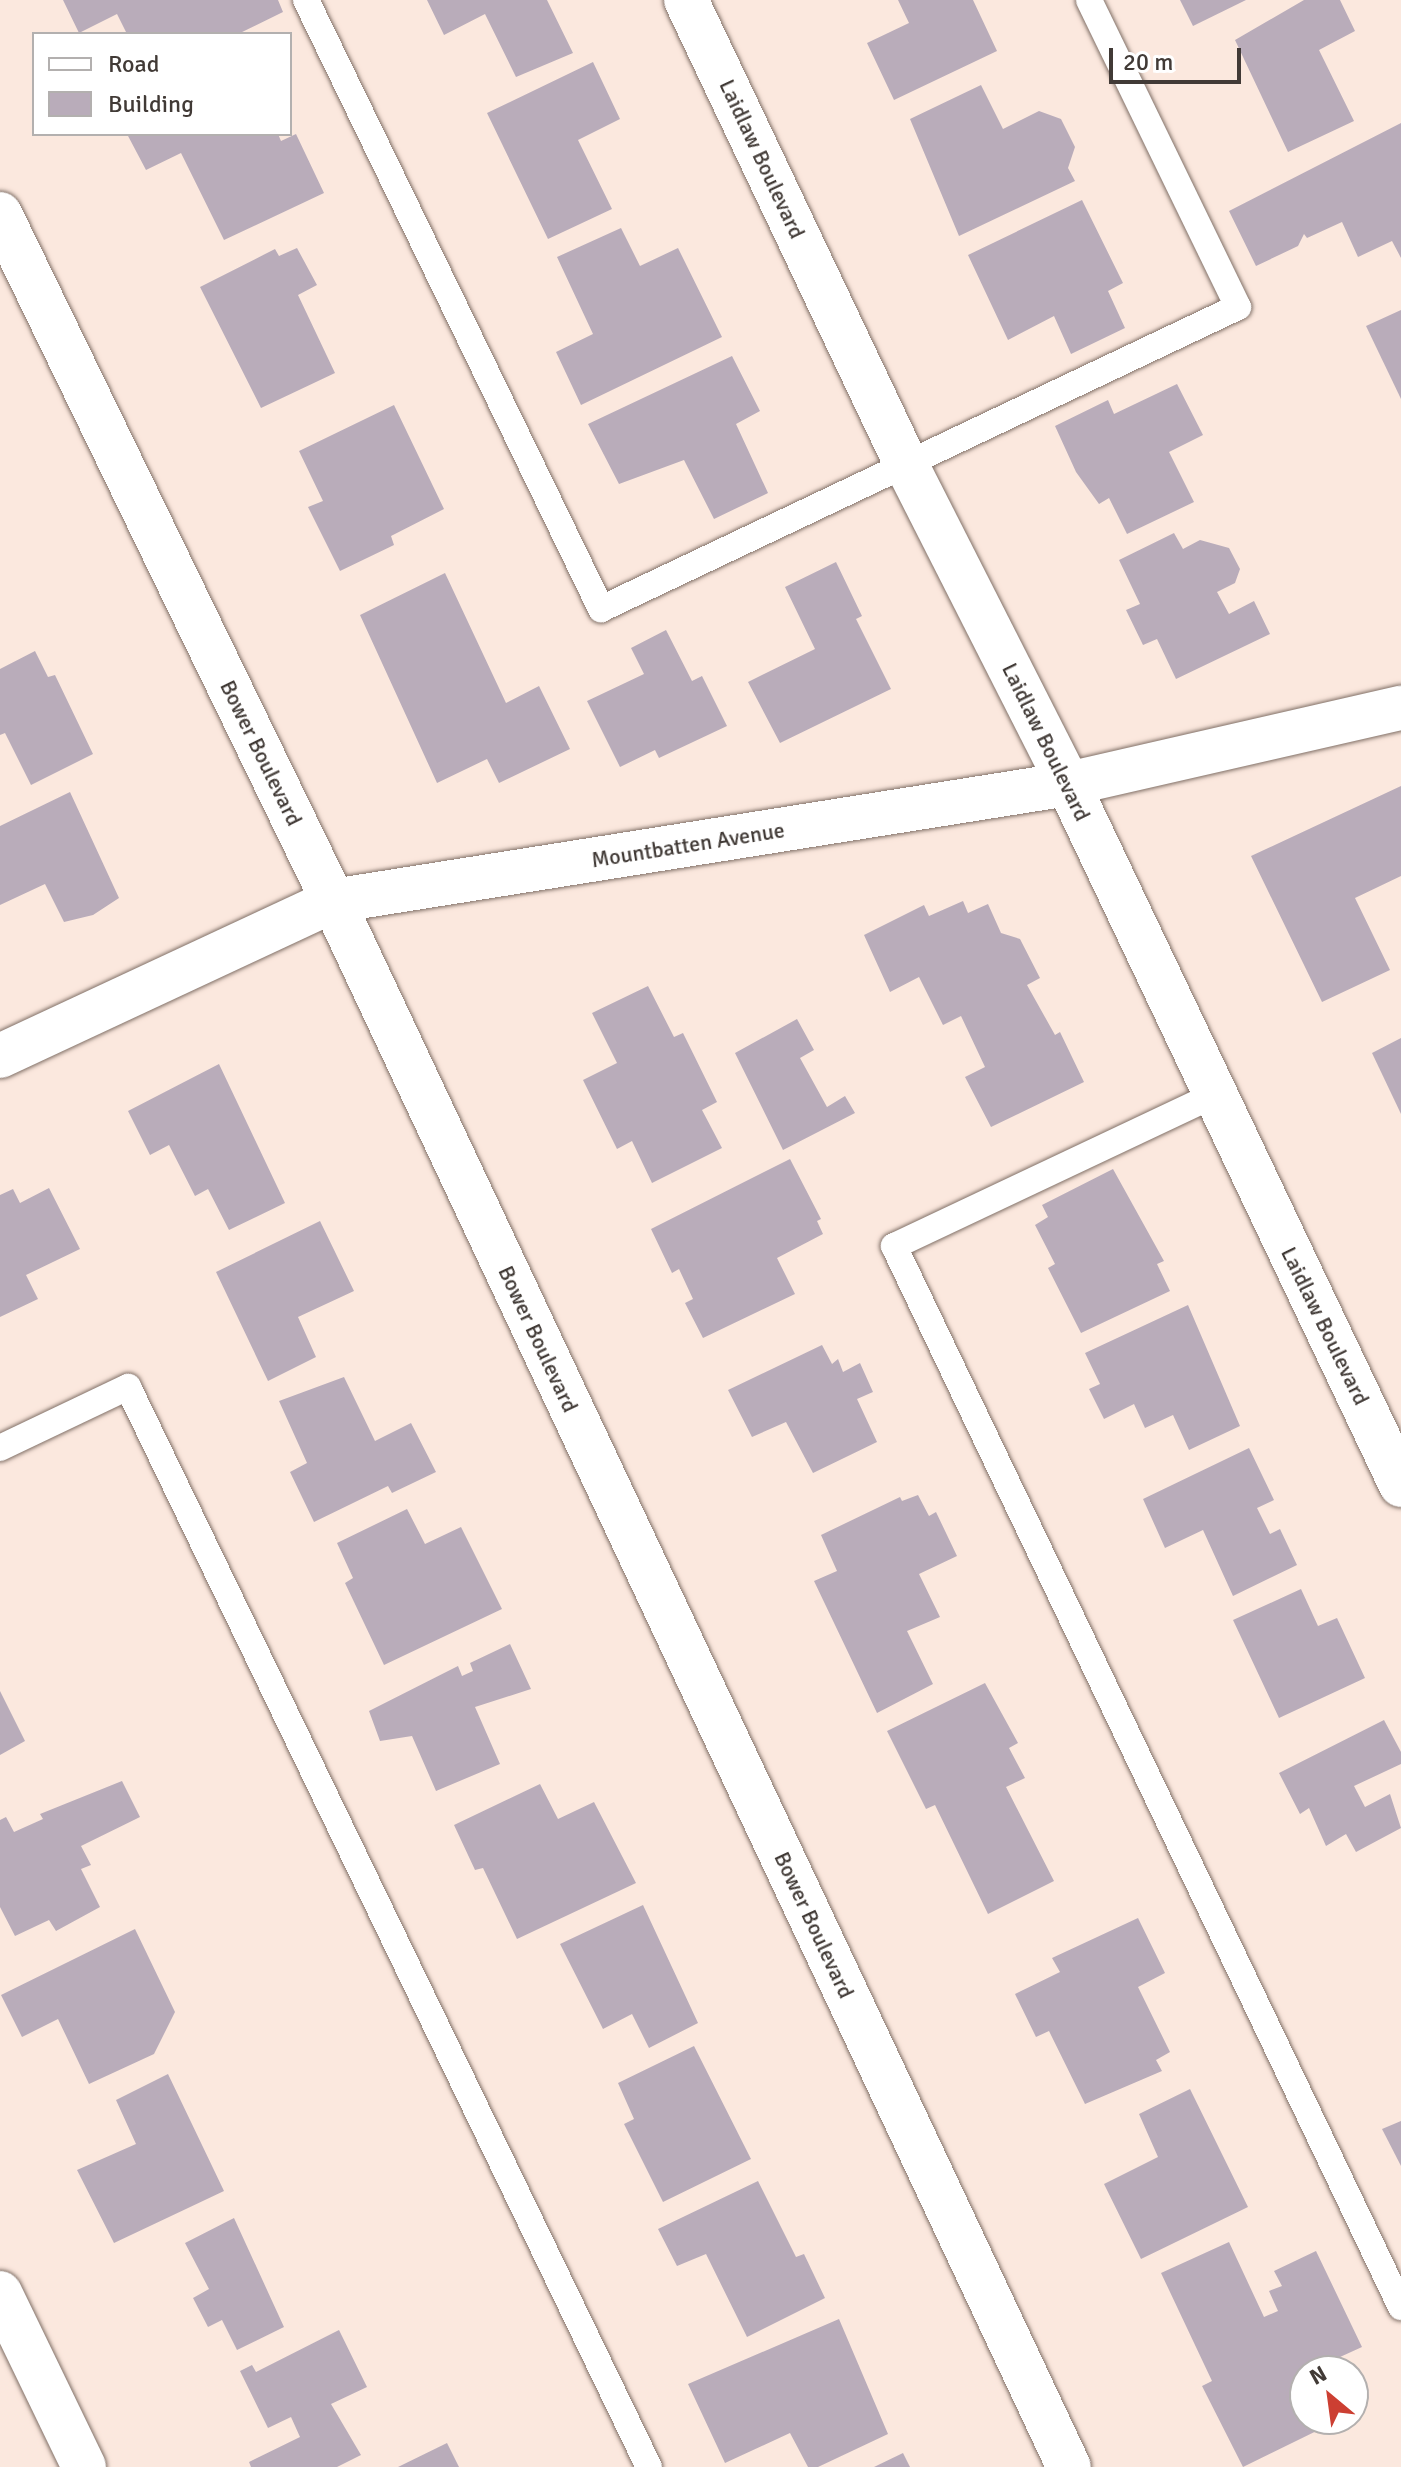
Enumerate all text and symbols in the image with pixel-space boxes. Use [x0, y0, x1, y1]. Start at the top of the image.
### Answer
legend [32, 32, 292, 136]
scale bar [1113, 32, 1245, 82]
text: 20 m [1123, 47, 1173, 77]
text: Road [108, 49, 159, 79]
street label: Laidlaw Boulevard [714, 75, 810, 243]
text: Building [108, 89, 194, 119]
street label: Laidlaw Boulevard [996, 659, 1096, 825]
street label: Bower Boulevard [214, 676, 308, 830]
street label: Mountbatten Avenue [589, 817, 787, 873]
street label: Laidlaw Boulevard [1275, 1243, 1375, 1409]
street label: Bower Boulevard [493, 1262, 583, 1416]
street label: Bower Boulevard [769, 1848, 859, 2002]
north arrow [1289, 2355, 1369, 2435]
text: N [1305, 2360, 1331, 2391]

